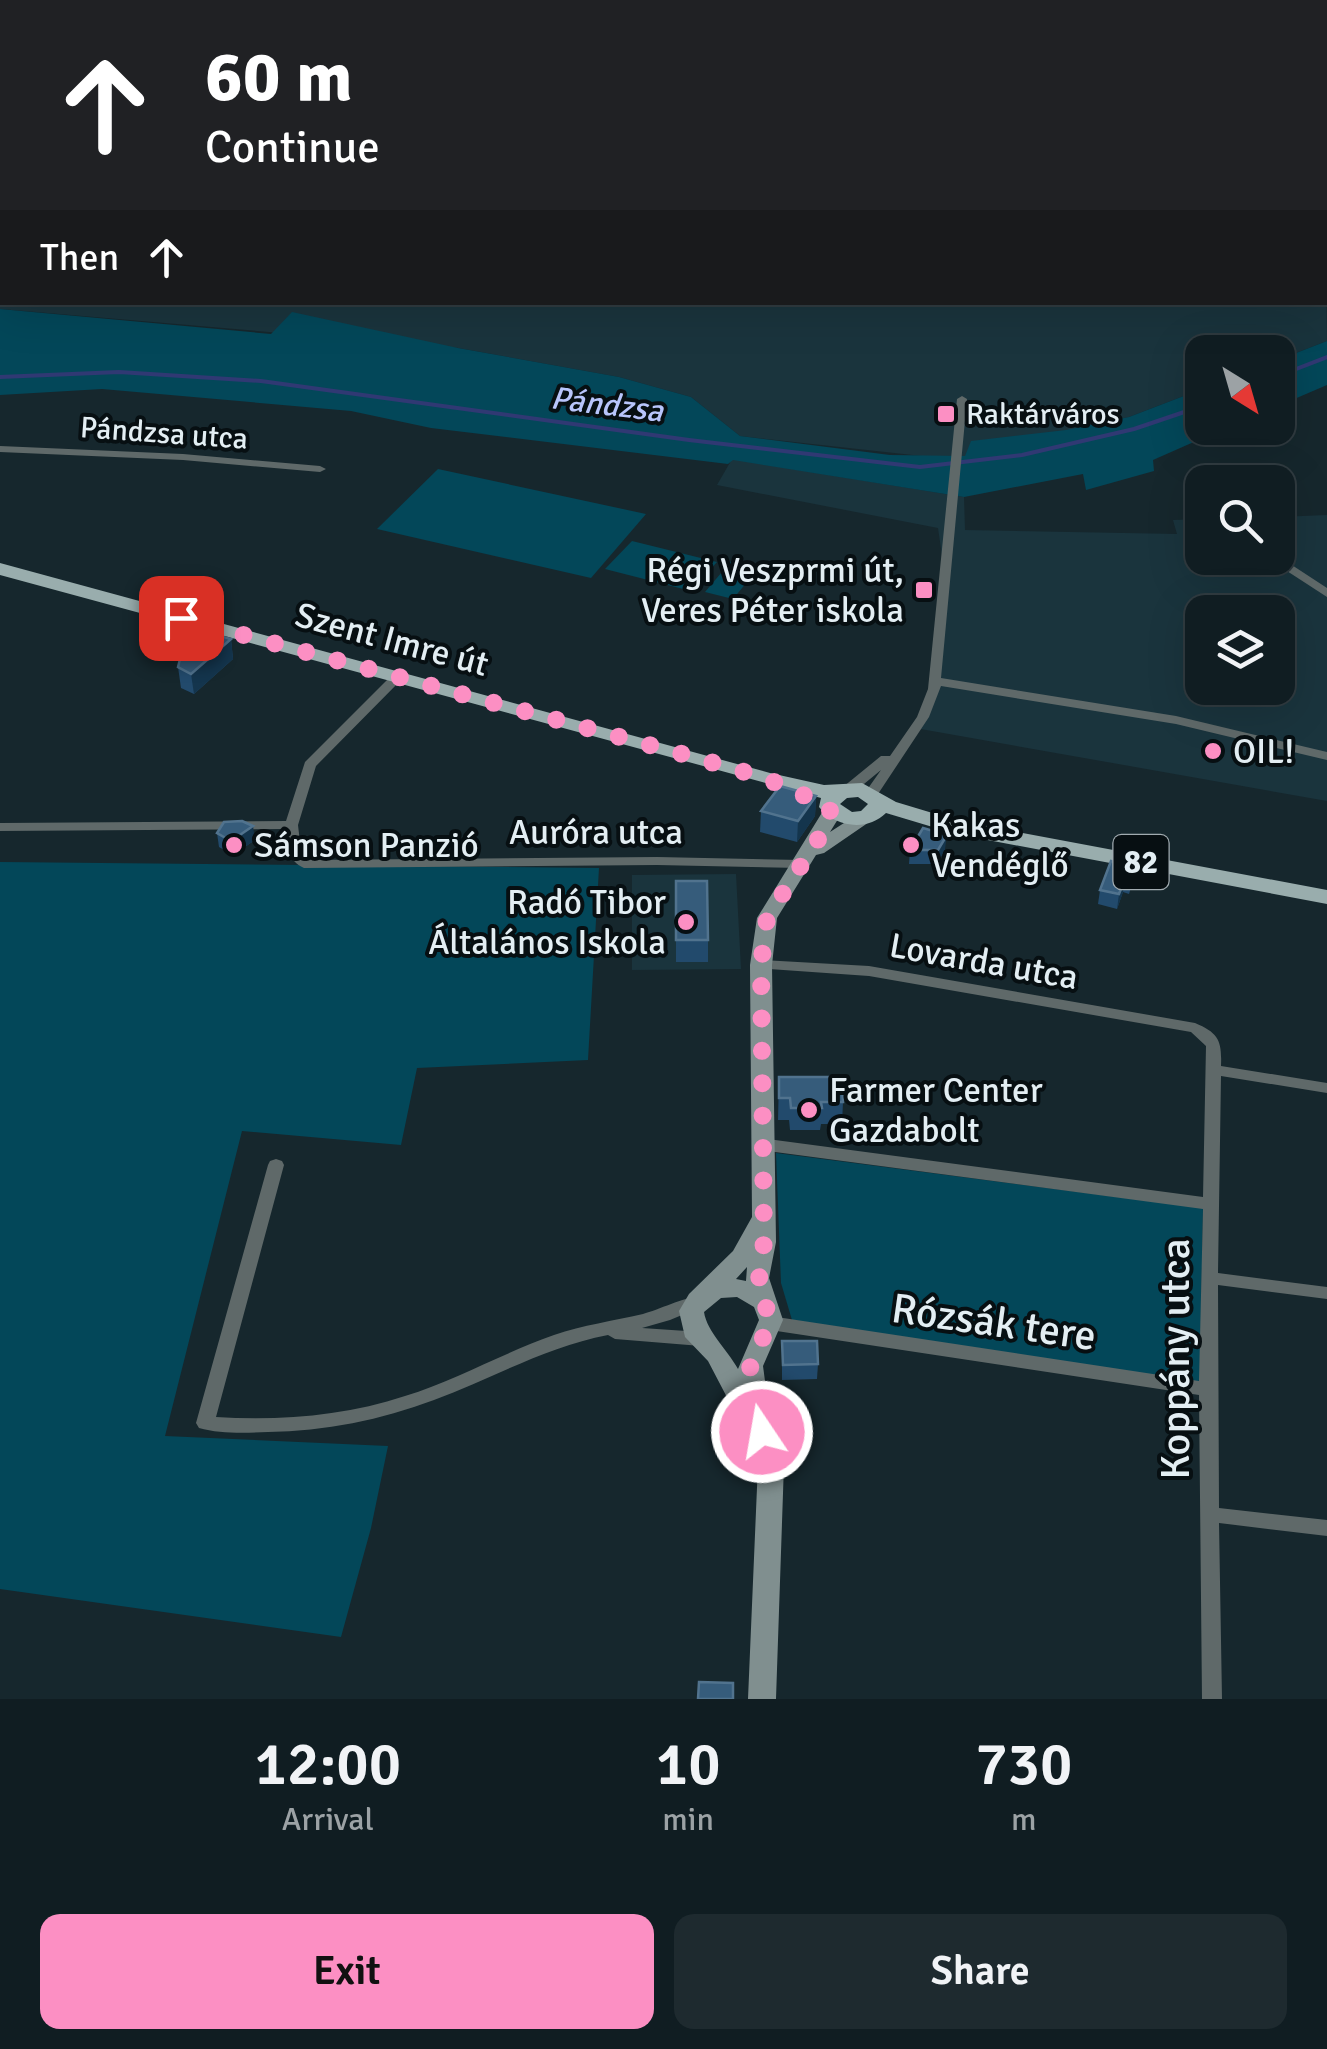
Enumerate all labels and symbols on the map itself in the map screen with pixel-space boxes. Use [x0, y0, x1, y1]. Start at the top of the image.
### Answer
north arrow [1185, 335, 1295, 445]
water label: Pándzsa [549, 378, 666, 431]
place label: Raktárváros [966, 396, 1120, 433]
marker: Raktárváros [935, 403, 957, 425]
street label: Pándzsa utca [79, 409, 249, 458]
place label: Régi Veszprmi út, Veres Péter iskola [641, 549, 904, 632]
pin [139, 576, 224, 661]
marker: Régi Veszprmi út, Veres Péter iskola [913, 579, 935, 601]
street label: Szent Imre út [291, 593, 493, 686]
place label: OIL! [1233, 730, 1294, 773]
marker: OIL! [1202, 740, 1224, 762]
place label: Kakas Vendéglő [931, 804, 1069, 887]
street label: Auróra utca [509, 811, 683, 854]
place label: Sámson Panzió [254, 824, 479, 867]
marker: Sámson Panzió [223, 834, 245, 856]
marker: Kakas Vendéglő [900, 834, 922, 856]
road number: 82 [1114, 835, 1168, 889]
place label: Radó Tibor Általános Iskola [428, 881, 666, 964]
marker: Radó Tibor Általános Iskola [675, 911, 697, 933]
street label: Lovarda utca [886, 924, 1082, 999]
place label: Farmer Center Gazdabolt [829, 1069, 1043, 1152]
marker: Farmer Center Gazdabolt [798, 1099, 820, 1121]
street label: Koppány utca [1150, 1238, 1201, 1480]
street label: Rózsák tere [888, 1283, 1099, 1362]
position arrow [710, 1380, 814, 1484]

